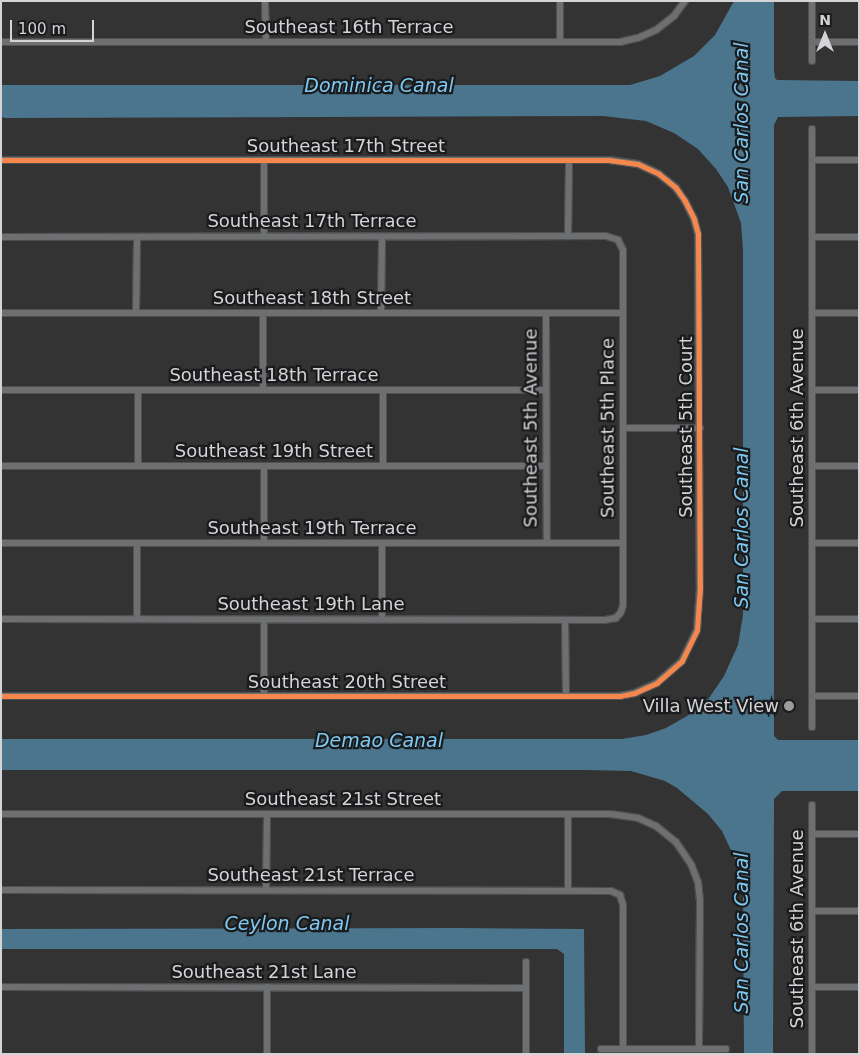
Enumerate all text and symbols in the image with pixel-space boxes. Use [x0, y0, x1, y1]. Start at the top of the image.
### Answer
scale bar [12, 10, 96, 42]
north arrow [800, 10, 850, 60]
text: N [819, 12, 831, 28]
street label: Southeast 16th Terrace [244, 16, 454, 38]
text: 100 m [18, 20, 66, 38]
water label: San Carlos Canal [731, 42, 753, 204]
water label: Dominica Canal [304, 75, 454, 97]
street label: Southeast 17th Street [247, 135, 445, 157]
street label: Southeast 17th Terrace [207, 210, 417, 232]
street label: Southeast 18th Street [213, 287, 411, 309]
street label: Southeast 5th Avenue [520, 328, 542, 528]
street label: Southeast 6th Avenue [786, 328, 808, 528]
street label: Southeast 5th Court [675, 336, 697, 518]
street label: Southeast 5th Place [597, 338, 619, 518]
street label: Southeast 18th Terrace [169, 364, 379, 386]
street label: Southeast 19th Street [175, 440, 373, 462]
water label: San Carlos Canal [731, 447, 753, 609]
street label: Southeast 19th Terrace [207, 517, 417, 539]
street label: Southeast 19th Lane [217, 593, 405, 615]
street label: Southeast 20th Street [248, 671, 446, 693]
place label: Villa West View [643, 695, 779, 717]
marker: Villa West View [783, 700, 795, 712]
water label: Demao Canal [315, 730, 443, 752]
street label: Southeast 21st Street [245, 788, 441, 810]
street label: Southeast 6th Avenue [786, 829, 808, 1029]
water label: San Carlos Canal [731, 852, 753, 1014]
street label: Southeast 21st Terrace [207, 864, 415, 886]
water label: Ceylon Canal [224, 913, 350, 935]
street label: Southeast 21st Lane [171, 961, 357, 983]

